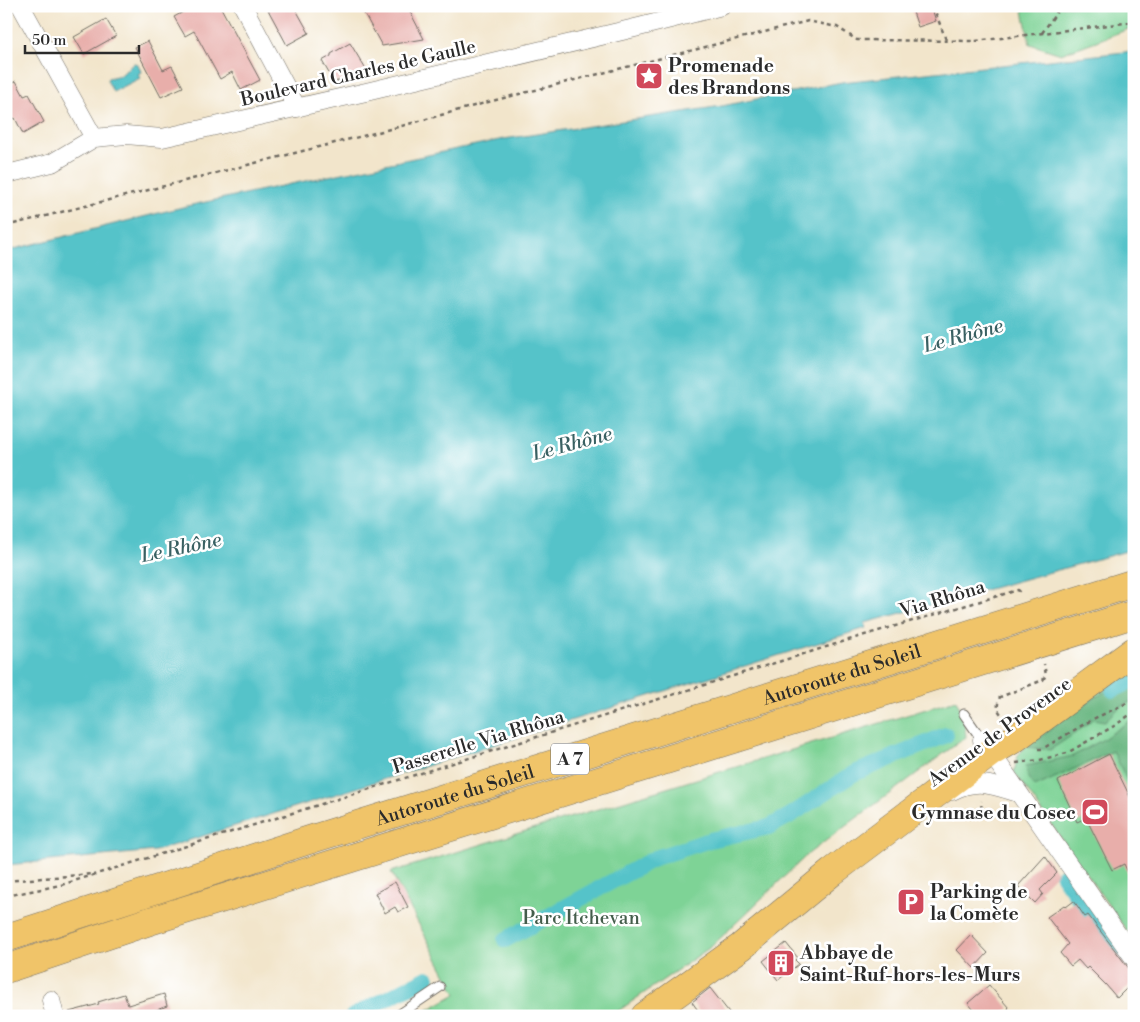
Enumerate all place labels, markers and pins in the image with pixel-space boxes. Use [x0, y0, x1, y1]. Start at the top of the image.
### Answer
place label: Promenade des Brandons [668, 54, 790, 100]
place icon: Promenade des Brandons [634, 61, 664, 91]
sports icon: Gymnase du Cosec [1080, 797, 1110, 827]
place label: Gymnase du Cosec [911, 801, 1076, 825]
place label: Parking de la Comète [930, 880, 1027, 926]
parking icon: Parking de la Comète [896, 887, 926, 917]
place label: Abbaye de Saint-Ruf-hors-les-Murs [799, 941, 1020, 987]
building icon: Abbaye de Saint-Ruf-hors-les-Murs [766, 948, 796, 978]

